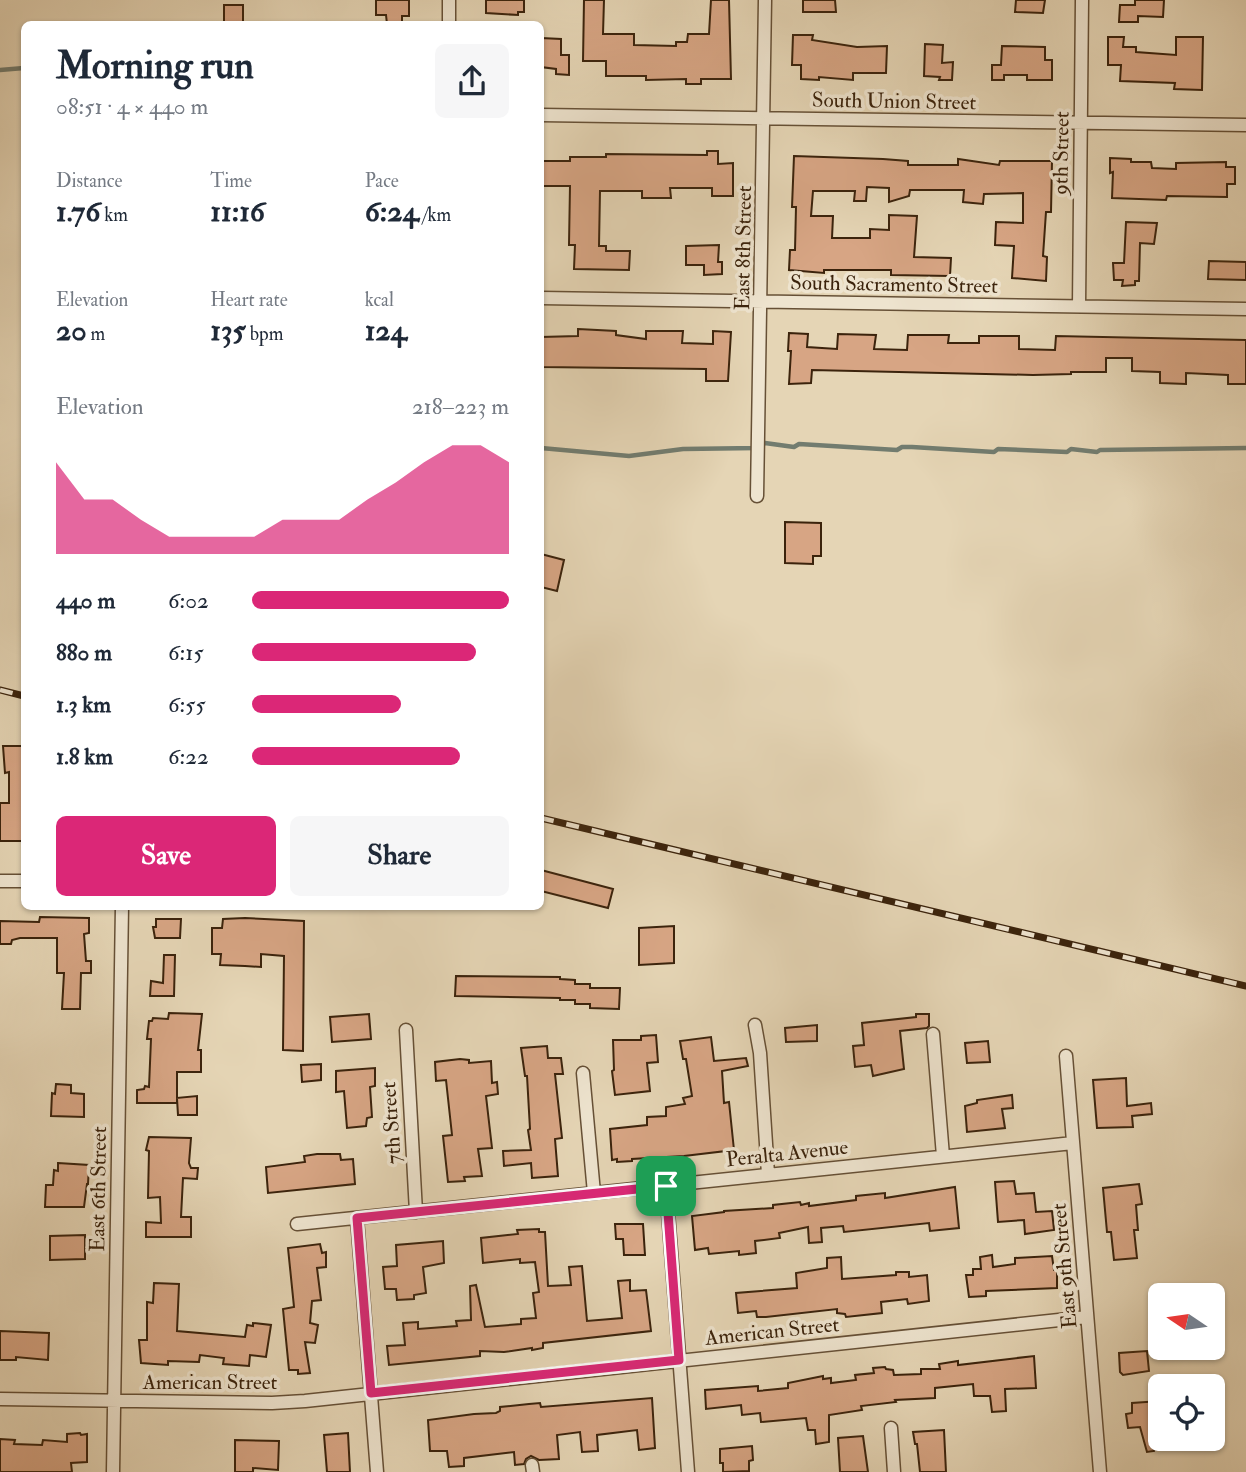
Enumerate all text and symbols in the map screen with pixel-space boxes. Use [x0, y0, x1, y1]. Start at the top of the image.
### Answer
text: Morning run [56, 42, 254, 90]
button: share [435, 44, 509, 118]
street label: South Union Street [812, 87, 976, 116]
text: 08:51 · 4 × 440 m [56, 92, 208, 121]
street label: 9th Street [1047, 111, 1076, 197]
text: Distance [56, 169, 122, 193]
text: Time [210, 169, 252, 193]
text: Pace [365, 169, 399, 193]
street label: East 8th Street [729, 185, 758, 311]
text: 1.76 [56, 193, 100, 230]
text: 11:16 [210, 193, 265, 230]
text: 6:24 [365, 193, 419, 230]
text: km [100, 203, 128, 227]
text: /km [419, 203, 451, 227]
street label: South Sacramento Street [790, 269, 998, 300]
text: Elevation [56, 288, 128, 312]
text: Heart rate [210, 288, 288, 312]
text: kcal [365, 288, 394, 312]
text: 20 [56, 312, 87, 349]
text: 135 [210, 312, 246, 349]
text: 124 [365, 312, 407, 349]
text: m [87, 322, 105, 346]
text: bpm [246, 322, 283, 346]
text: Elevation [56, 392, 144, 421]
text: 218–223 m [412, 392, 509, 421]
text: 440 m [56, 586, 115, 615]
text: 6:02 [168, 586, 209, 615]
text: 880 m [56, 638, 112, 667]
text: 6:15 [168, 638, 204, 667]
text: 1.3 km [56, 690, 111, 719]
text: 6:55 [168, 690, 206, 719]
text: 1.8 km [56, 742, 113, 771]
text: 6:22 [168, 742, 209, 771]
button: Save [56, 816, 276, 896]
button: Share [290, 816, 509, 896]
street label: 7th Street [375, 1081, 408, 1165]
street label: East 6th Street [84, 1126, 113, 1252]
street label: Peralta Avenue [725, 1134, 850, 1173]
pin [636, 1156, 696, 1216]
icon: arrive [647, 1167, 685, 1205]
street label: East 9th Street [1046, 1202, 1083, 1330]
north arrow [1148, 1283, 1225, 1360]
map controls [1148, 1283, 1225, 1451]
street label: American Street [703, 1311, 841, 1352]
street label: American Street [142, 1369, 277, 1396]
button: locate [1148, 1374, 1225, 1451]

